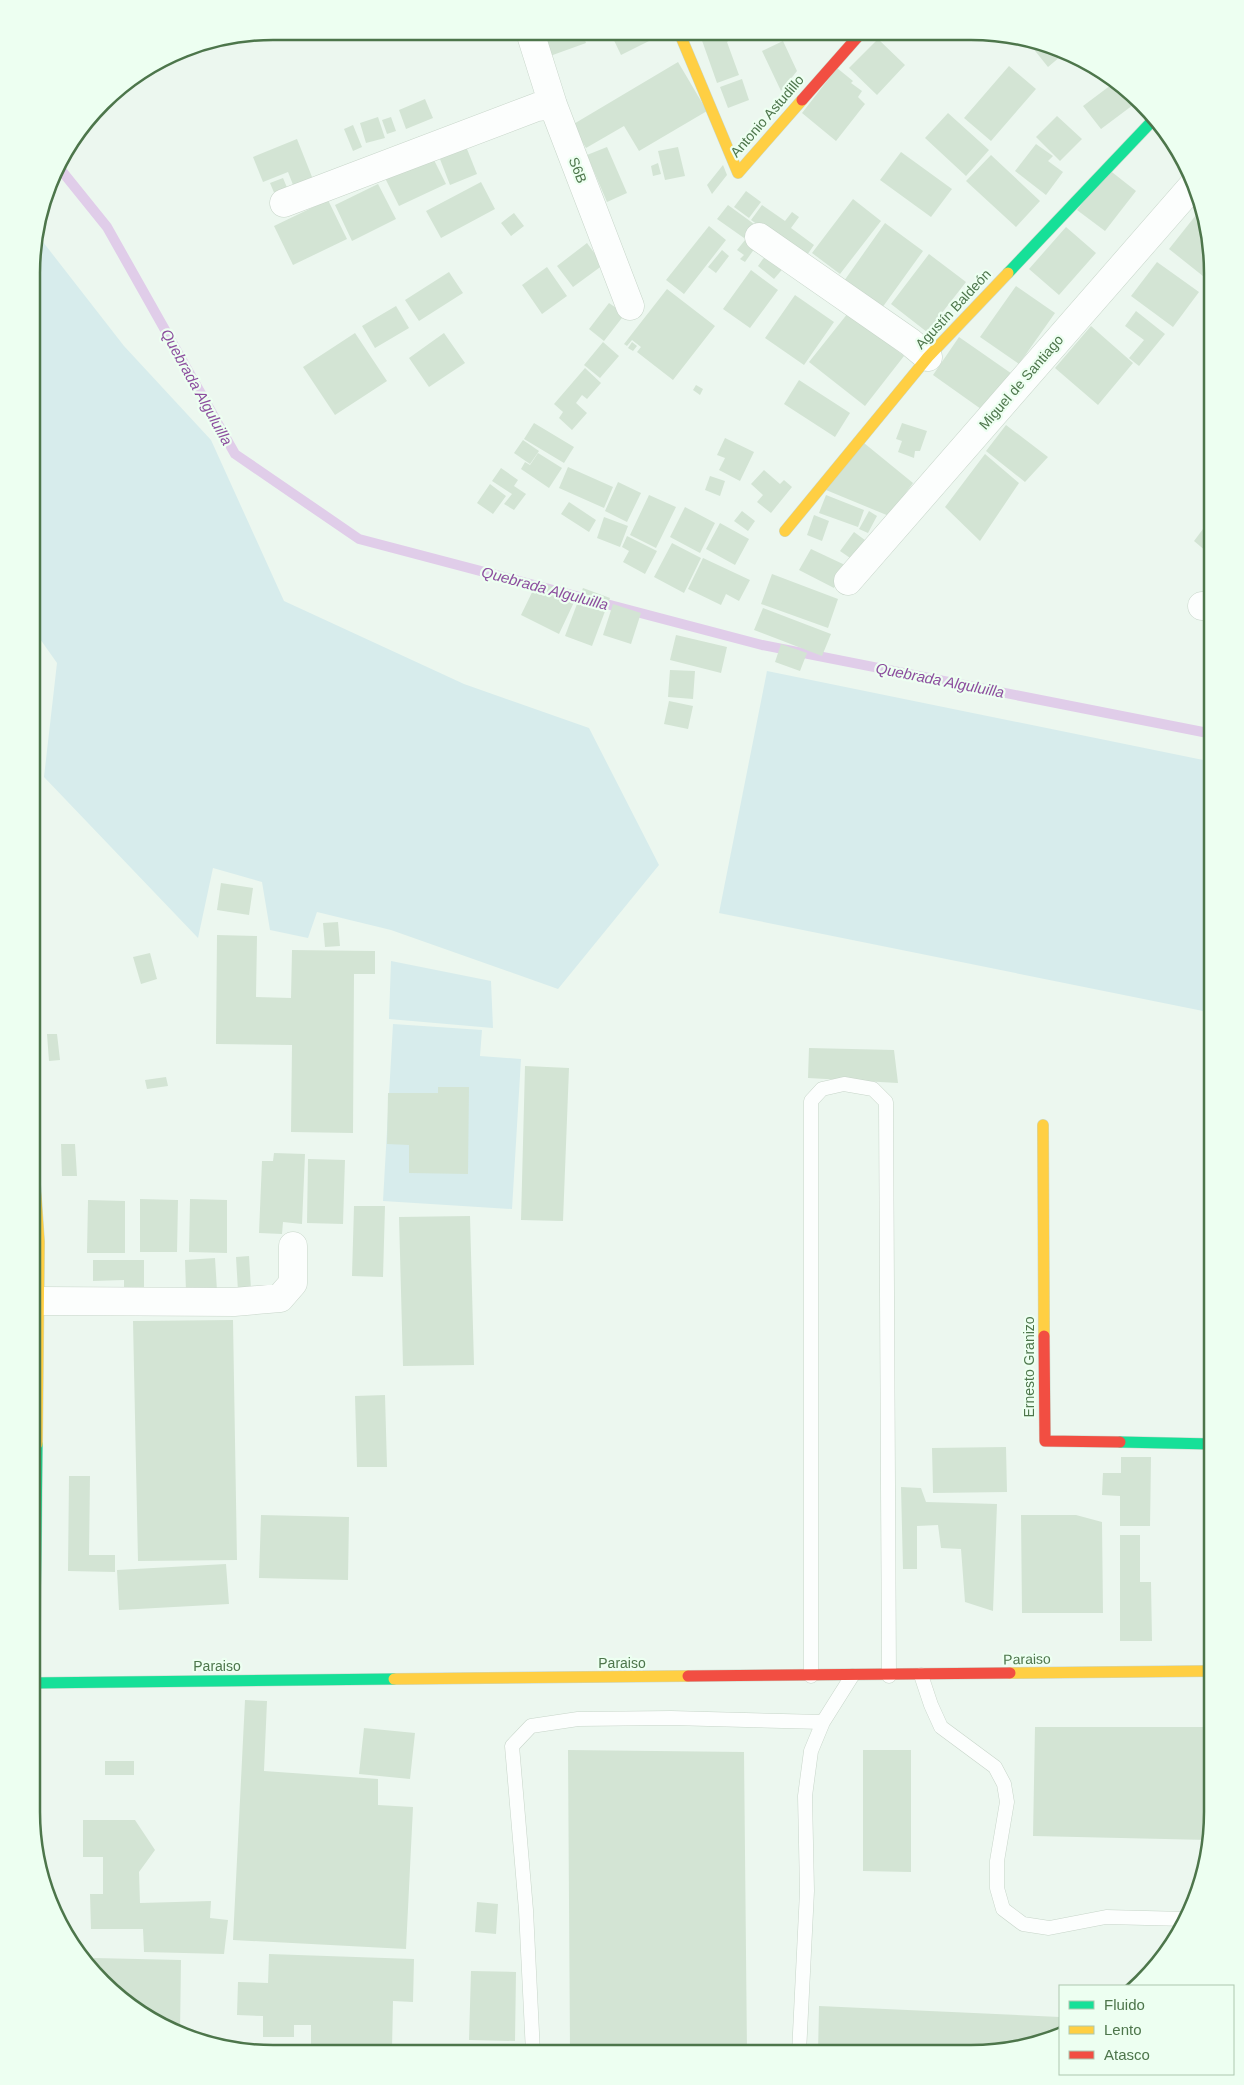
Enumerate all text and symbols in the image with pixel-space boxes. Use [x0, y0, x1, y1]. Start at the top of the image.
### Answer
street label: Antonio Astudillo [727, 72, 807, 160]
street label: S6B [566, 155, 590, 185]
street label: Agustín Baldeón [912, 266, 994, 352]
water label: Quebrada Alguluilla [158, 326, 236, 448]
street label: Miguel de Santiago [976, 331, 1066, 432]
water label: Quebrada Alguluilla [480, 563, 610, 613]
water label: Quebrada Alguluilla [874, 659, 1006, 701]
street label: Ernesto Granizo [1021, 1316, 1037, 1418]
street label: Paraiso [1003, 1651, 1051, 1667]
street label: Paraiso [598, 1655, 646, 1671]
street label: Paraiso [193, 1658, 241, 1674]
legend [1059, 1985, 1234, 2075]
text: Fluido [1104, 1996, 1145, 2013]
text: Lento [1104, 2021, 1142, 2038]
text: Atasco [1104, 2046, 1150, 2063]

